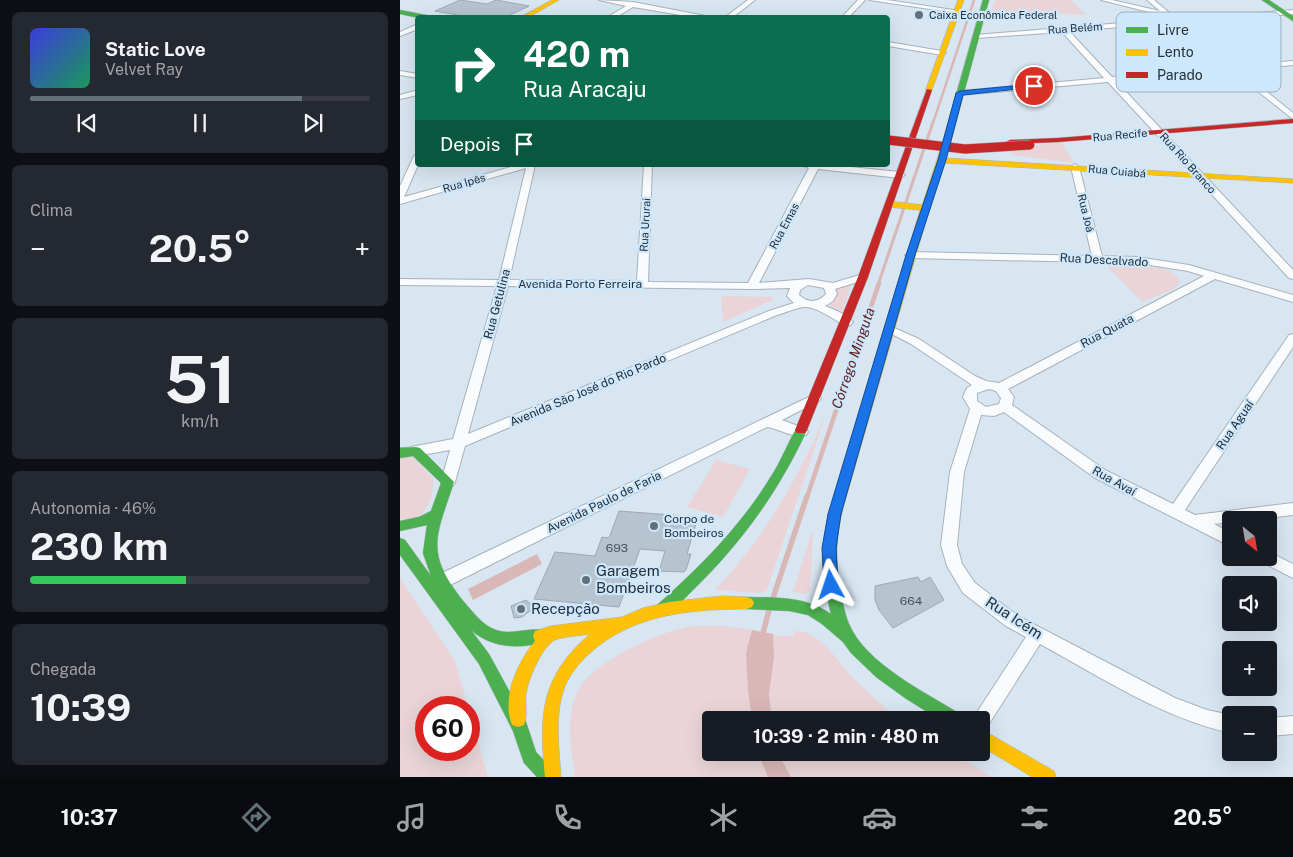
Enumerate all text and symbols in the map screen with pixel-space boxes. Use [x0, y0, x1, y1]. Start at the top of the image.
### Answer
marker: Caixa Econômica Federal [913, 9, 925, 21]
place label: Caixa Econômica Federal [929, 9, 1057, 21]
legend [1116, 12, 1281, 92]
street label: Rua Belém [1047, 20, 1103, 36]
text: Livre [1157, 22, 1189, 38]
text: 420 m [523, 34, 630, 75]
icon: right [440, 35, 505, 100]
text: Static Love [105, 38, 206, 60]
text: Lento [1157, 44, 1194, 60]
text: Velvet Ray [105, 60, 183, 79]
pin [1013, 65, 1055, 107]
text: Parado [1157, 67, 1203, 83]
icon: arrive [1020, 72, 1048, 100]
text: Rua Aracaju [523, 76, 647, 102]
icon: previous [73, 109, 101, 137]
icon: pause [186, 109, 214, 137]
icon: next [299, 109, 327, 137]
street label: Rua Recife [1092, 127, 1148, 143]
icon: arrive [510, 130, 538, 158]
street label: Rua Rio Branco [1158, 130, 1218, 196]
text: Depois [440, 133, 500, 155]
street label: Rua Cuiabá [1088, 162, 1146, 180]
street label: Rua Ipês [441, 171, 487, 195]
street label: Rua Joá [1075, 193, 1097, 233]
street label: Rua Ururai [638, 198, 652, 252]
text: Clima [30, 201, 73, 220]
street label: Rua Emas [767, 201, 801, 251]
text: 20.5° [149, 226, 251, 271]
text: − [30, 232, 46, 265]
text: + [354, 232, 370, 265]
street label: Rua Descalvado [1059, 251, 1149, 269]
street label: Rua Getulina [481, 268, 513, 340]
street label: Avenida Porto Ferreira [518, 277, 642, 291]
water label: Córrego Minguta [828, 305, 878, 411]
street label: Rua Quata [1078, 311, 1136, 351]
text: 51 [164, 341, 236, 418]
street label: Avenida São José do Rio Pardo [508, 351, 668, 429]
street label: Rua Aguaí [1213, 397, 1257, 452]
text: km/h [181, 412, 219, 431]
street label: Rua Avaí [1090, 463, 1139, 499]
street label: Avenida Paulo de Faria [544, 468, 664, 536]
text: Autonomia · 46% [30, 499, 156, 518]
north arrow [1222, 511, 1278, 566]
map controls [1222, 511, 1277, 761]
place label: Corpo de Bombeiros [664, 512, 724, 540]
marker: Corpo de Bombeiros [648, 520, 660, 532]
text: 230 km [30, 524, 168, 569]
house number: 693 [606, 541, 628, 555]
position arrow [804, 558, 856, 610]
place label: Garagem Bombeiros [596, 562, 671, 596]
marker: Garagem Bombeiros [580, 574, 592, 586]
button: sound [1222, 576, 1277, 631]
street label: Rua Icém [983, 593, 1046, 642]
house number: 664 [900, 594, 923, 608]
place label: Recepção [531, 600, 600, 617]
marker: Recepção [515, 603, 527, 615]
button: + [1222, 641, 1277, 696]
text: Chegada [30, 660, 96, 679]
text: 10:39 [30, 685, 131, 730]
speed limit sign: 60 [415, 696, 480, 761]
button: − [1222, 706, 1277, 761]
text: 10:39 · 2 min · 480 m [753, 725, 939, 747]
icon: directions [239, 800, 274, 835]
icon: music [394, 800, 429, 835]
icon: phone [550, 800, 585, 835]
icon: climate [706, 800, 741, 835]
icon: car [862, 800, 897, 835]
icon: filters [1017, 800, 1052, 835]
text: 10:37 [60, 804, 118, 830]
text: 20.5° [1173, 804, 1233, 830]

